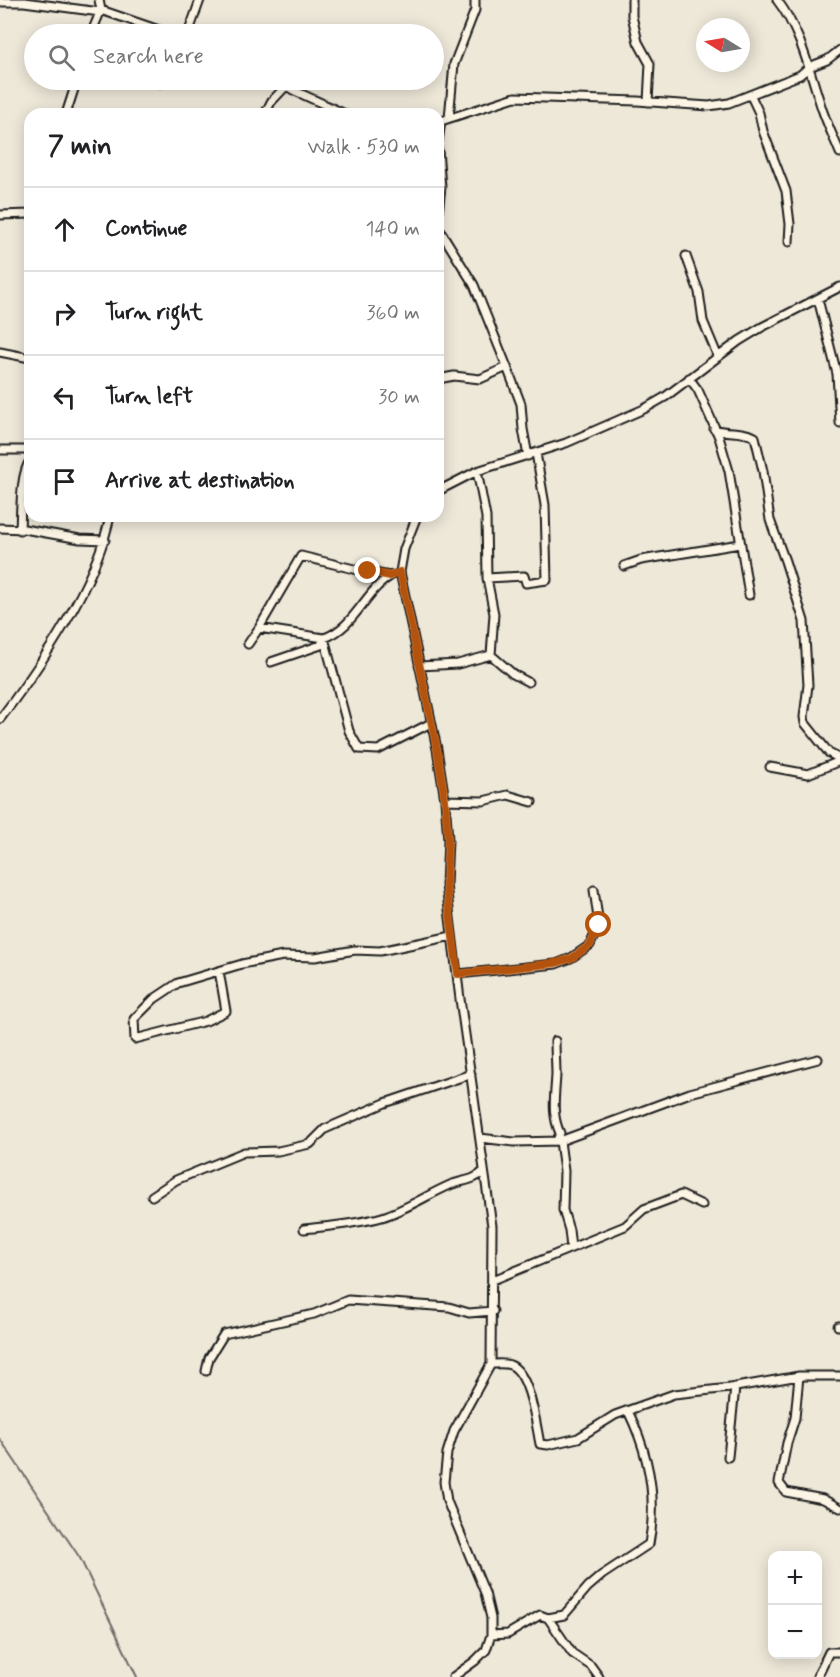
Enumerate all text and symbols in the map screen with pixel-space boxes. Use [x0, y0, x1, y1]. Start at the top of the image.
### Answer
north arrow [696, 18, 750, 72]
search box [24, 24, 444, 90]
icon: search [45, 41, 78, 74]
text: Search here [93, 43, 204, 71]
text: 7 min [48, 130, 112, 164]
text: Walk · 530 m [308, 134, 420, 161]
icon: ahead [48, 213, 81, 246]
text: Continue [105, 215, 187, 243]
text: 140 m [366, 216, 420, 243]
icon: right [48, 297, 81, 330]
text: Turn right [105, 299, 203, 327]
text: 360 m [367, 300, 420, 327]
icon: left [48, 381, 81, 414]
text: Turn left [105, 383, 193, 411]
text: 30 m [378, 384, 420, 411]
icon: arrive [48, 465, 81, 498]
text: Arrive at destination [105, 467, 295, 495]
route end [354, 557, 380, 583]
route start [585, 911, 611, 937]
map controls [768, 1551, 822, 1659]
button: + [768, 1551, 822, 1605]
button: − [768, 1605, 822, 1659]

